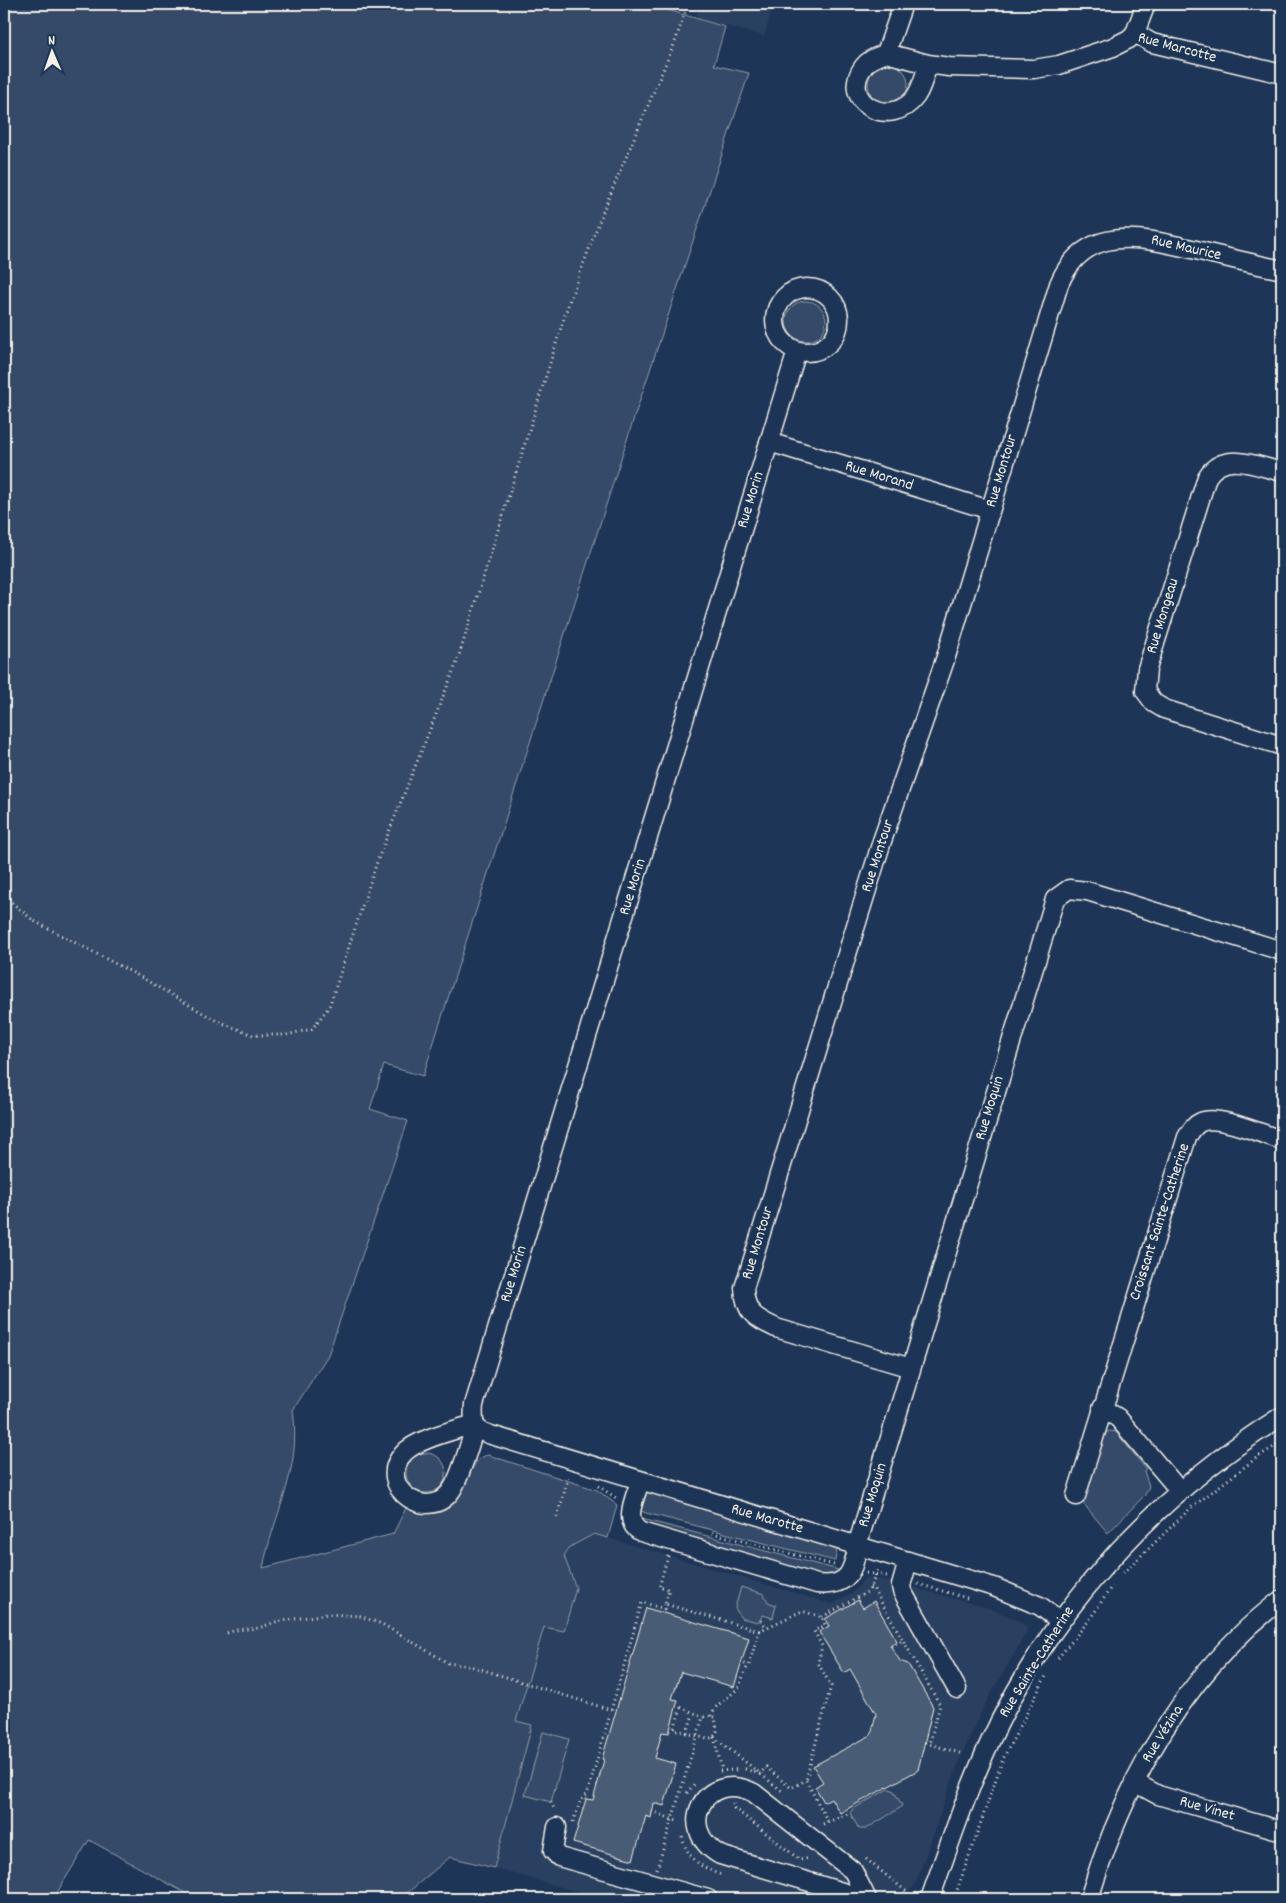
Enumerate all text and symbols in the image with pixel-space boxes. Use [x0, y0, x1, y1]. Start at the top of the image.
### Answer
street label: Rue Marcotte [1135, 26, 1219, 70]
north arrow [28, 28, 78, 78]
text: N [48, 31, 56, 51]
street label: Rue Maurice [1149, 229, 1223, 267]
street label: Rue Montour [980, 432, 1024, 510]
street label: Rue Morand [842, 455, 916, 497]
street label: Rue Morin [732, 469, 770, 531]
street label: Rue Mongeau [1141, 575, 1185, 657]
street label: Rue Montour [855, 817, 901, 895]
street label: Rue Morin [614, 856, 652, 918]
street label: Rue Moquin [969, 1073, 1011, 1143]
street label: Croissant Sainte-Catherine [1124, 1140, 1196, 1304]
street label: Rue Montour [736, 1204, 780, 1282]
street label: Rue Morin [495, 1243, 533, 1305]
street label: Rue Moquin [852, 1460, 894, 1530]
street label: Rue Marotte [728, 1498, 806, 1540]
street label: Rue Sainte-Catherine [993, 1602, 1081, 1722]
street label: Rue Vézina [1136, 1700, 1190, 1767]
street label: Rue Vinet [1177, 1790, 1237, 1828]

